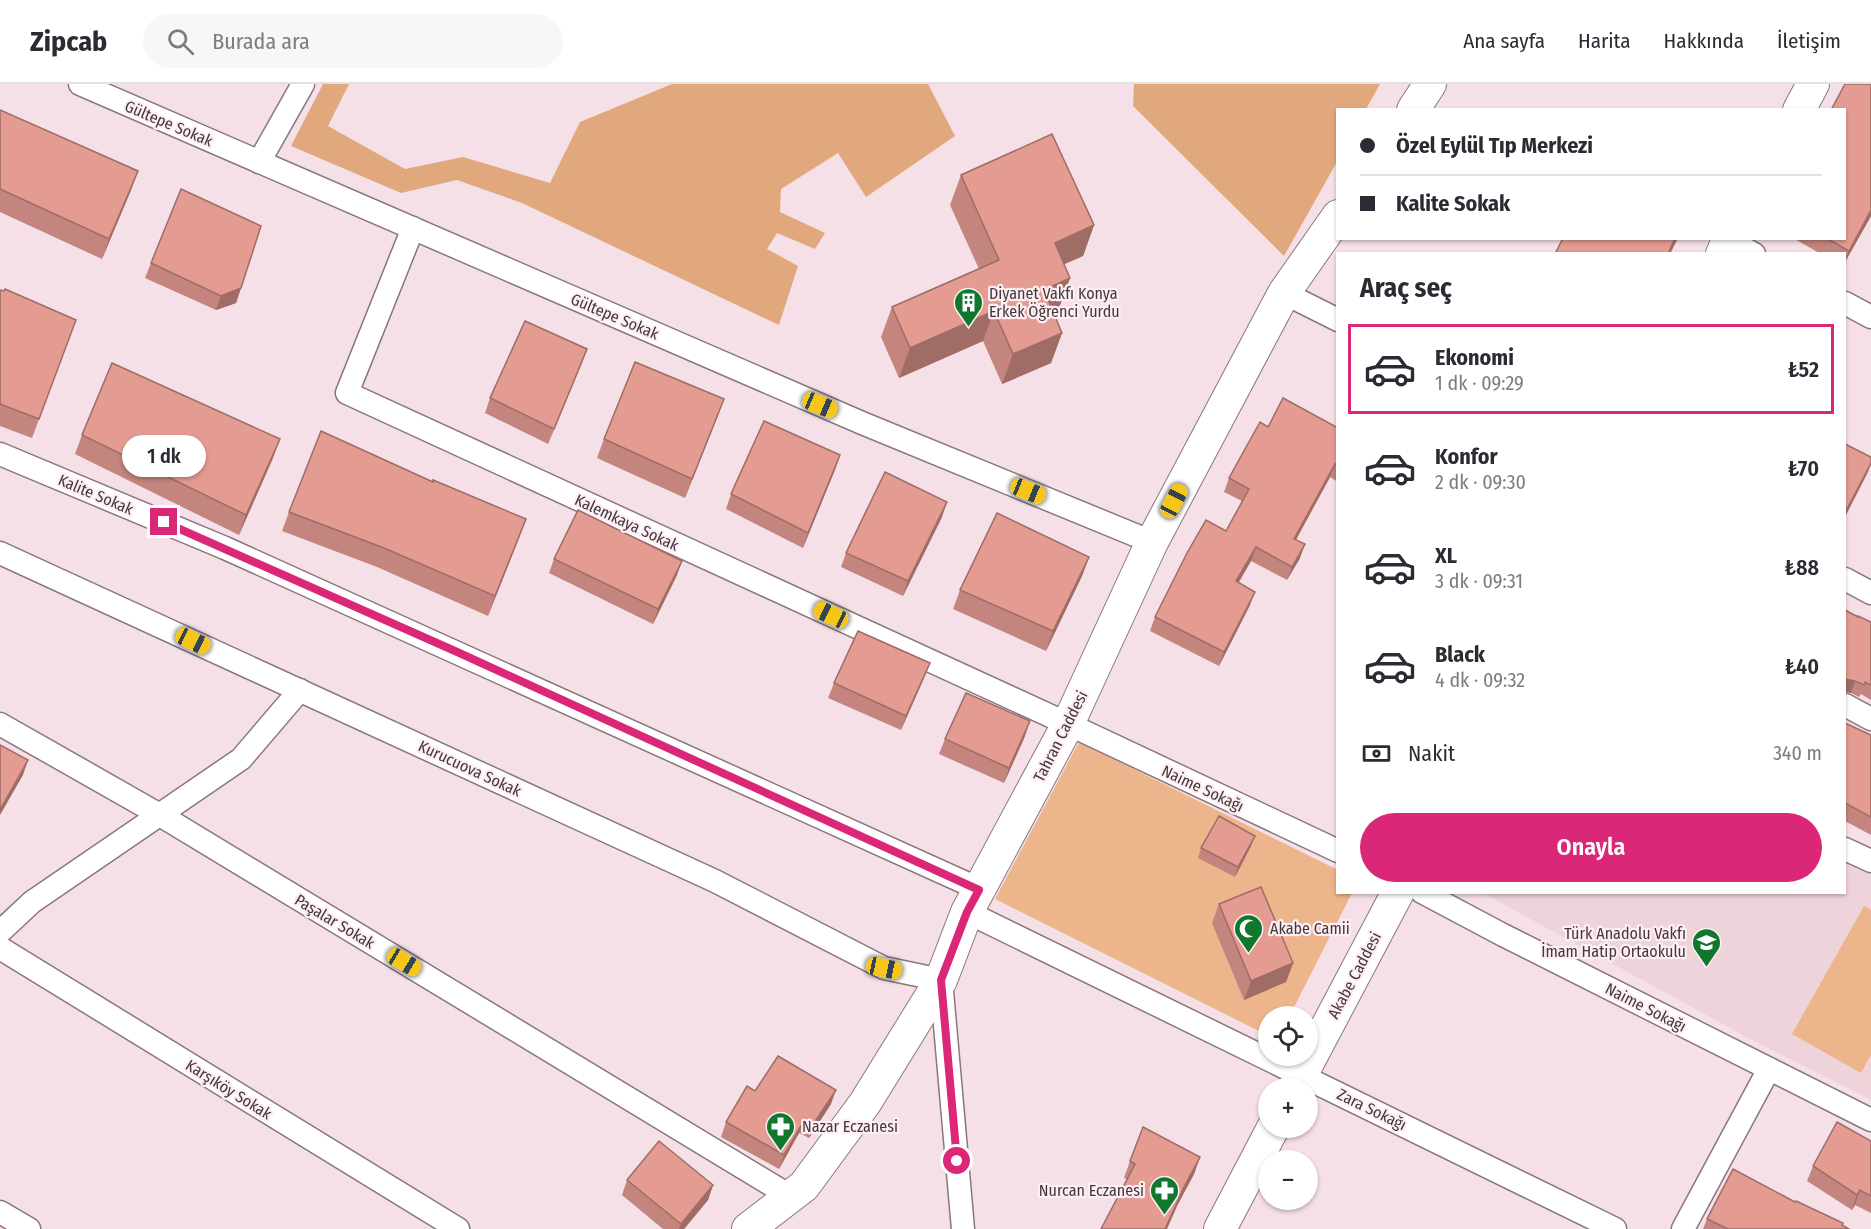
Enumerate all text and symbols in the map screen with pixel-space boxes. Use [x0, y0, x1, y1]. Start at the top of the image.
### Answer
search box [143, 14, 563, 68]
text: Zipcab [30, 25, 107, 58]
icon: search [164, 25, 197, 58]
text: Burada ara [212, 28, 310, 55]
text: Ana sayfa [1463, 28, 1545, 54]
text: Harita [1578, 28, 1631, 54]
text: Hakkında [1664, 28, 1744, 54]
text: İletişim [1777, 28, 1841, 54]
street label: Gültepe Sokak [122, 96, 216, 151]
text: Özel Eylül Tıp Merkezi [1396, 132, 1593, 159]
text: Kalite Sokak [1396, 190, 1510, 217]
text: Araç seç [1360, 272, 1452, 304]
place label: Diyanet Vakfı Konya Erkek Öğrenci Yurdu [989, 284, 1120, 321]
building icon: Diyanet Vakfı Konya Erkek Öğrenci Yurdu [952, 286, 984, 328]
street label: Gültepe Sokak [568, 289, 662, 344]
icon: car [1363, 342, 1417, 396]
text: Ekonomi [1435, 344, 1514, 371]
text: ₺52 [1788, 356, 1819, 383]
text: 1 dk · 09:29 [1435, 371, 1524, 395]
car [800, 390, 840, 420]
callout: 1 dk [122, 435, 206, 477]
icon: car [1363, 441, 1417, 495]
text: Konfor [1435, 443, 1497, 470]
text: 1 dk [147, 444, 181, 468]
text: ₺70 [1788, 455, 1819, 482]
street label: Kalite Sokak [55, 470, 137, 519]
text: 2 dk · 09:30 [1435, 470, 1526, 494]
car [1008, 476, 1048, 506]
car [1158, 481, 1190, 521]
street label: Kalemkaya Sokak [572, 490, 682, 555]
route end [150, 508, 177, 535]
icon: car [1363, 540, 1417, 594]
text: XL [1435, 542, 1457, 569]
text: ₺88 [1785, 554, 1819, 581]
text: 3 dk · 09:31 [1435, 569, 1523, 593]
car [811, 599, 851, 631]
car [173, 625, 213, 657]
icon: car [1363, 639, 1417, 693]
text: Black [1435, 641, 1485, 668]
text: ₺40 [1785, 653, 1819, 680]
text: 4 dk · 09:32 [1435, 668, 1525, 692]
street label: Tahran Caddesi [1029, 687, 1092, 785]
street label: Kurucuova Sokak [415, 736, 525, 801]
icon: cash [1360, 737, 1393, 770]
text: Nakit [1408, 740, 1455, 767]
text: 340 m [1773, 741, 1822, 765]
street label: Naime Sokağı [1159, 761, 1247, 816]
button: Onayla [1360, 813, 1822, 882]
street label: Paşalar Sokak [291, 890, 379, 953]
mosque icon: Akabe Camii [1233, 912, 1265, 954]
place label: Akabe Camii [1270, 919, 1350, 938]
place label: Türk Anadolu Vakfı İmam Hatip Ortaokulu [1541, 924, 1686, 961]
school or university icon: Türk Anadolu Vakfı İmam Hatip Ortaokulu [1691, 926, 1723, 968]
street label: Akabe Caddesi [1324, 929, 1385, 1022]
car [384, 945, 424, 979]
car [865, 955, 903, 981]
street label: Naime Sokağı [1602, 979, 1689, 1036]
map controls [1258, 1006, 1318, 1210]
button: locate [1258, 1006, 1318, 1066]
street label: Karşıköy Sokak [182, 1055, 276, 1124]
button: + [1258, 1078, 1318, 1138]
street label: Zara Sokağı [1334, 1085, 1409, 1134]
pharmacy icon: Nazar Eczanesi [765, 1110, 797, 1152]
place label: Nazar Eczanesi [802, 1117, 898, 1136]
route start [943, 1147, 970, 1174]
button: − [1258, 1150, 1318, 1210]
pharmacy icon: Nurcan Eczanesi [1149, 1174, 1181, 1216]
place label: Nurcan Eczanesi [1039, 1181, 1144, 1200]

